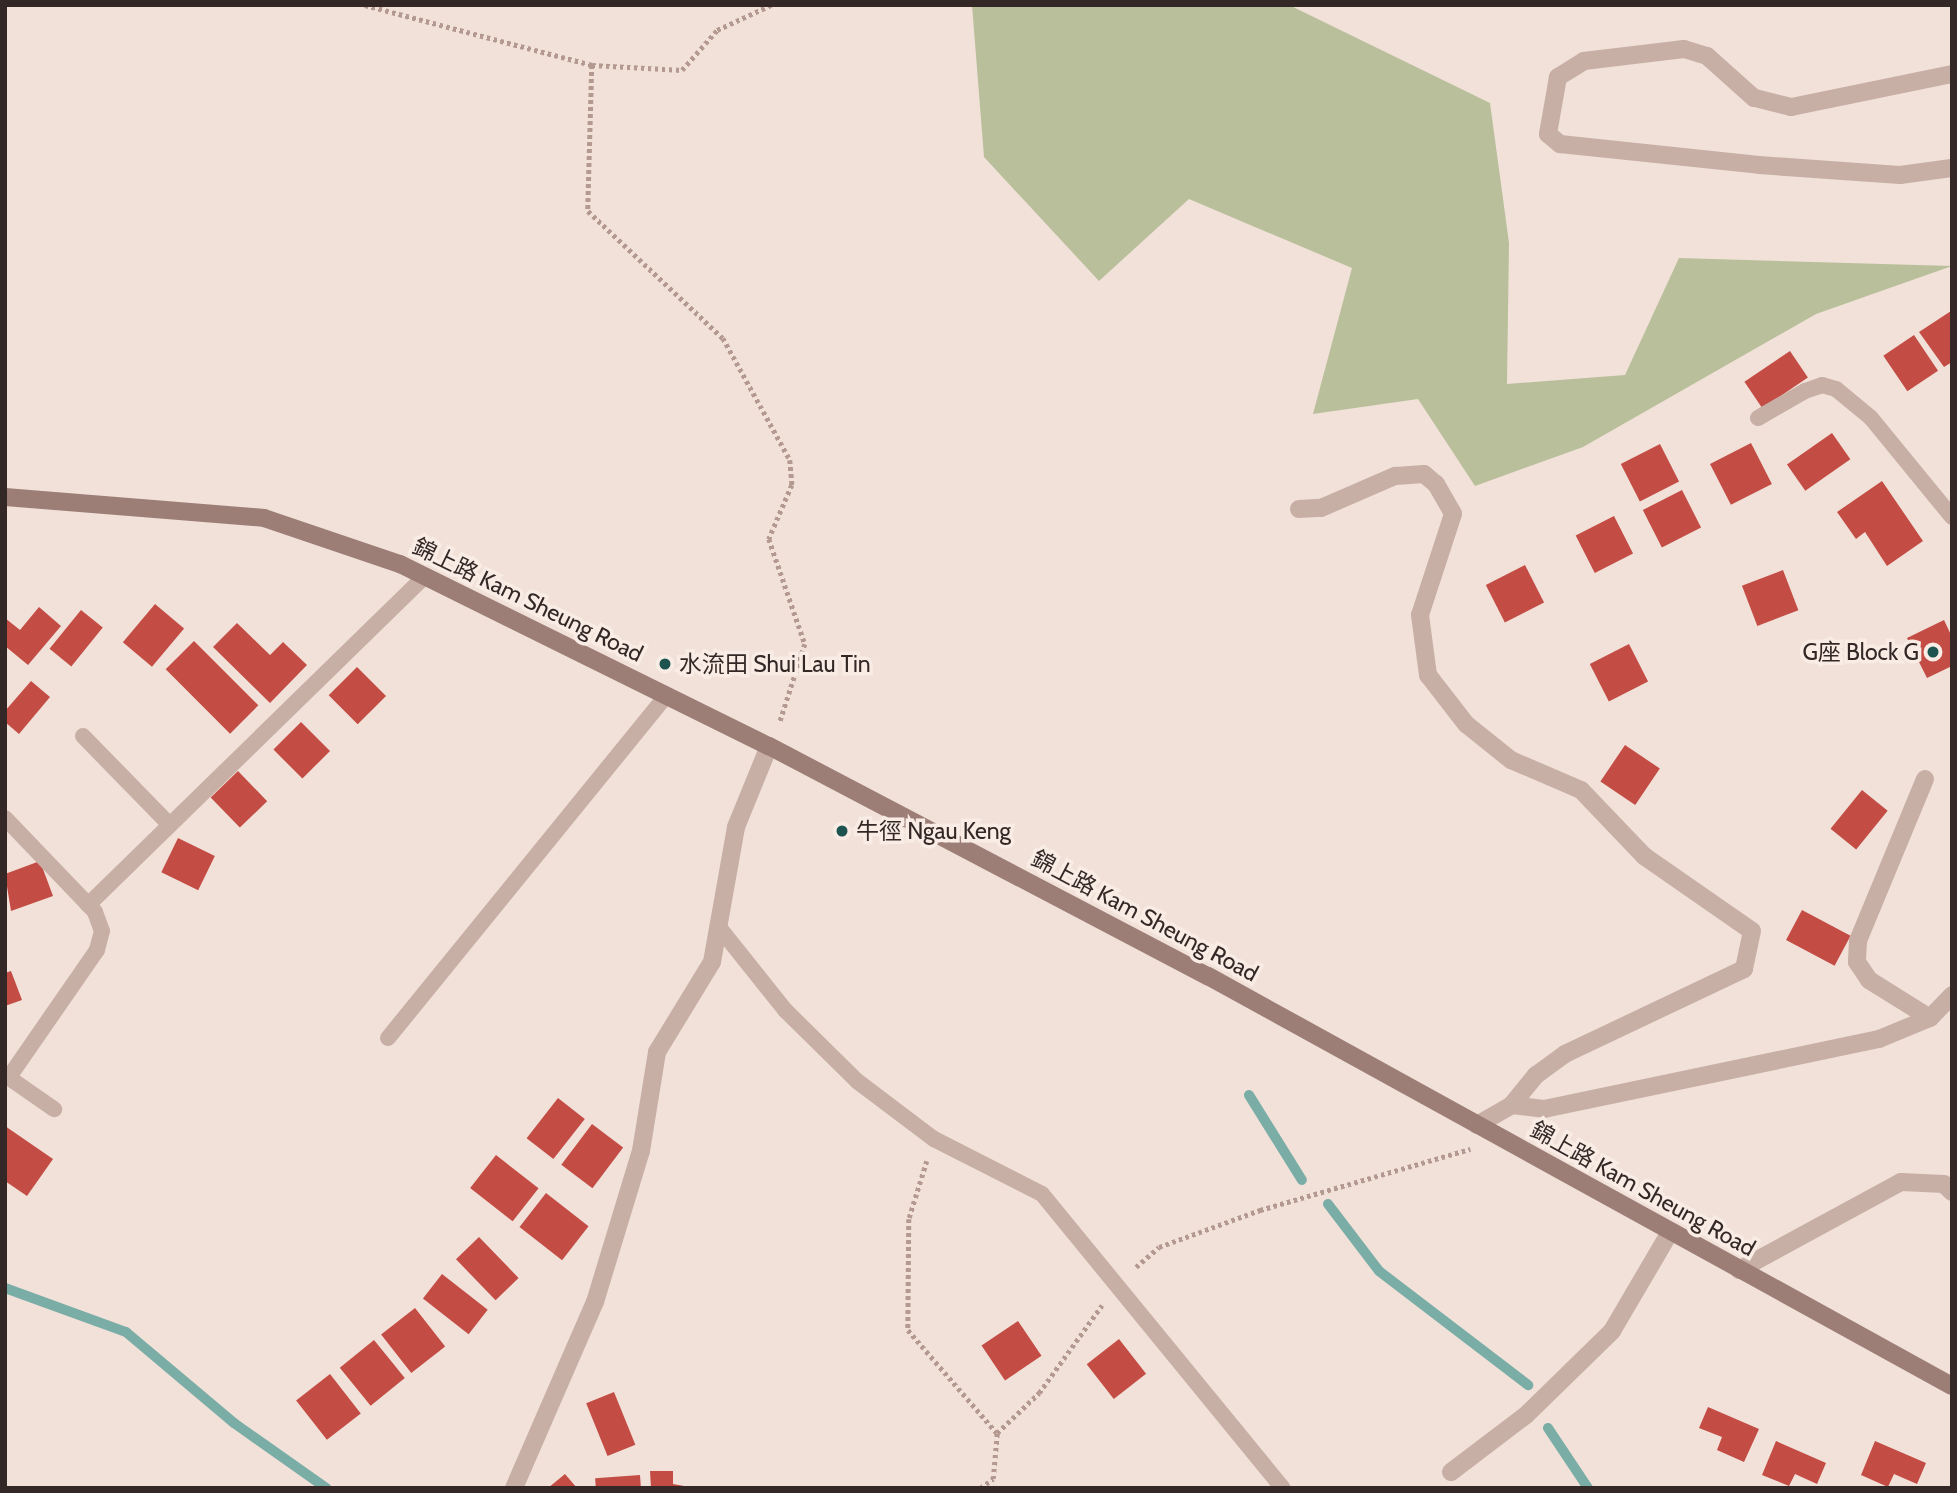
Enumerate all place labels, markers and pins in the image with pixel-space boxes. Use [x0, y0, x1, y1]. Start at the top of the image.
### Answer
place label: G座 Block G [1802, 638, 1919, 666]
marker: G座 Block G [1925, 644, 1941, 660]
place label: 水流田 Shui Lau Tin [679, 650, 871, 678]
marker: 水流田 Shui Lau Tin [657, 656, 673, 672]
place label: 牛徑 Ngau Keng [856, 817, 1011, 845]
marker: 牛徑 Ngau Keng [834, 823, 850, 839]

